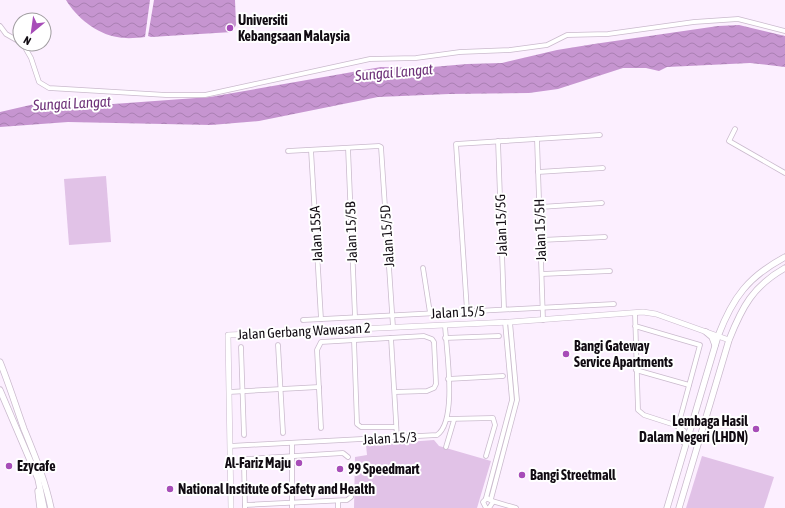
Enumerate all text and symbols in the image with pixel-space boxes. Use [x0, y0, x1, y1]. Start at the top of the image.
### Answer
north arrow [12, 12, 52, 52]
place label: Universiti Kebangsaan Malaysia [238, 12, 351, 44]
marker: Universiti Kebangsaan Malaysia [225, 23, 235, 33]
text: N [21, 34, 33, 48]
water label: Sungai Langat [353, 60, 434, 84]
water label: Sungai Langat [32, 92, 112, 114]
street label: Jalan 15/5G [492, 194, 510, 256]
street label: Jalan 15/5H [531, 198, 549, 262]
street label: Jalan 15/5B [342, 201, 360, 263]
street label: Jalan 15/5D [377, 204, 397, 268]
street label: Jalan 155A [307, 205, 325, 263]
street label: Jalan 15/5 [430, 303, 486, 321]
street label: Jalan Gerbang Wawasan 2 [237, 320, 371, 342]
place label: Bangi Gateway Service Apartments [574, 338, 673, 370]
marker: Bangi Gateway Service Apartments [561, 349, 571, 359]
place label: Lembaga Hasil Dalam Negeri (LHDN) [639, 413, 748, 445]
marker: Lembaga Hasil Dalam Negeri (LHDN) [751, 424, 761, 434]
street label: Jalan 15/3 [362, 429, 418, 447]
place label: Al-Fariz Maju [224, 455, 291, 471]
place label: Ezycafe [17, 458, 56, 474]
marker: Al-Fariz Maju [294, 458, 304, 468]
marker: Ezycafe [4, 461, 14, 471]
place label: 99 Speedmart [348, 461, 419, 477]
marker: 99 Speedmart [335, 464, 345, 474]
place label: Bangi Streetmall [530, 467, 616, 483]
marker: Bangi Streetmall [517, 470, 527, 480]
place label: National Institute of Safety and Health [178, 481, 375, 497]
marker: National Institute of Safety and Health [165, 484, 175, 494]

